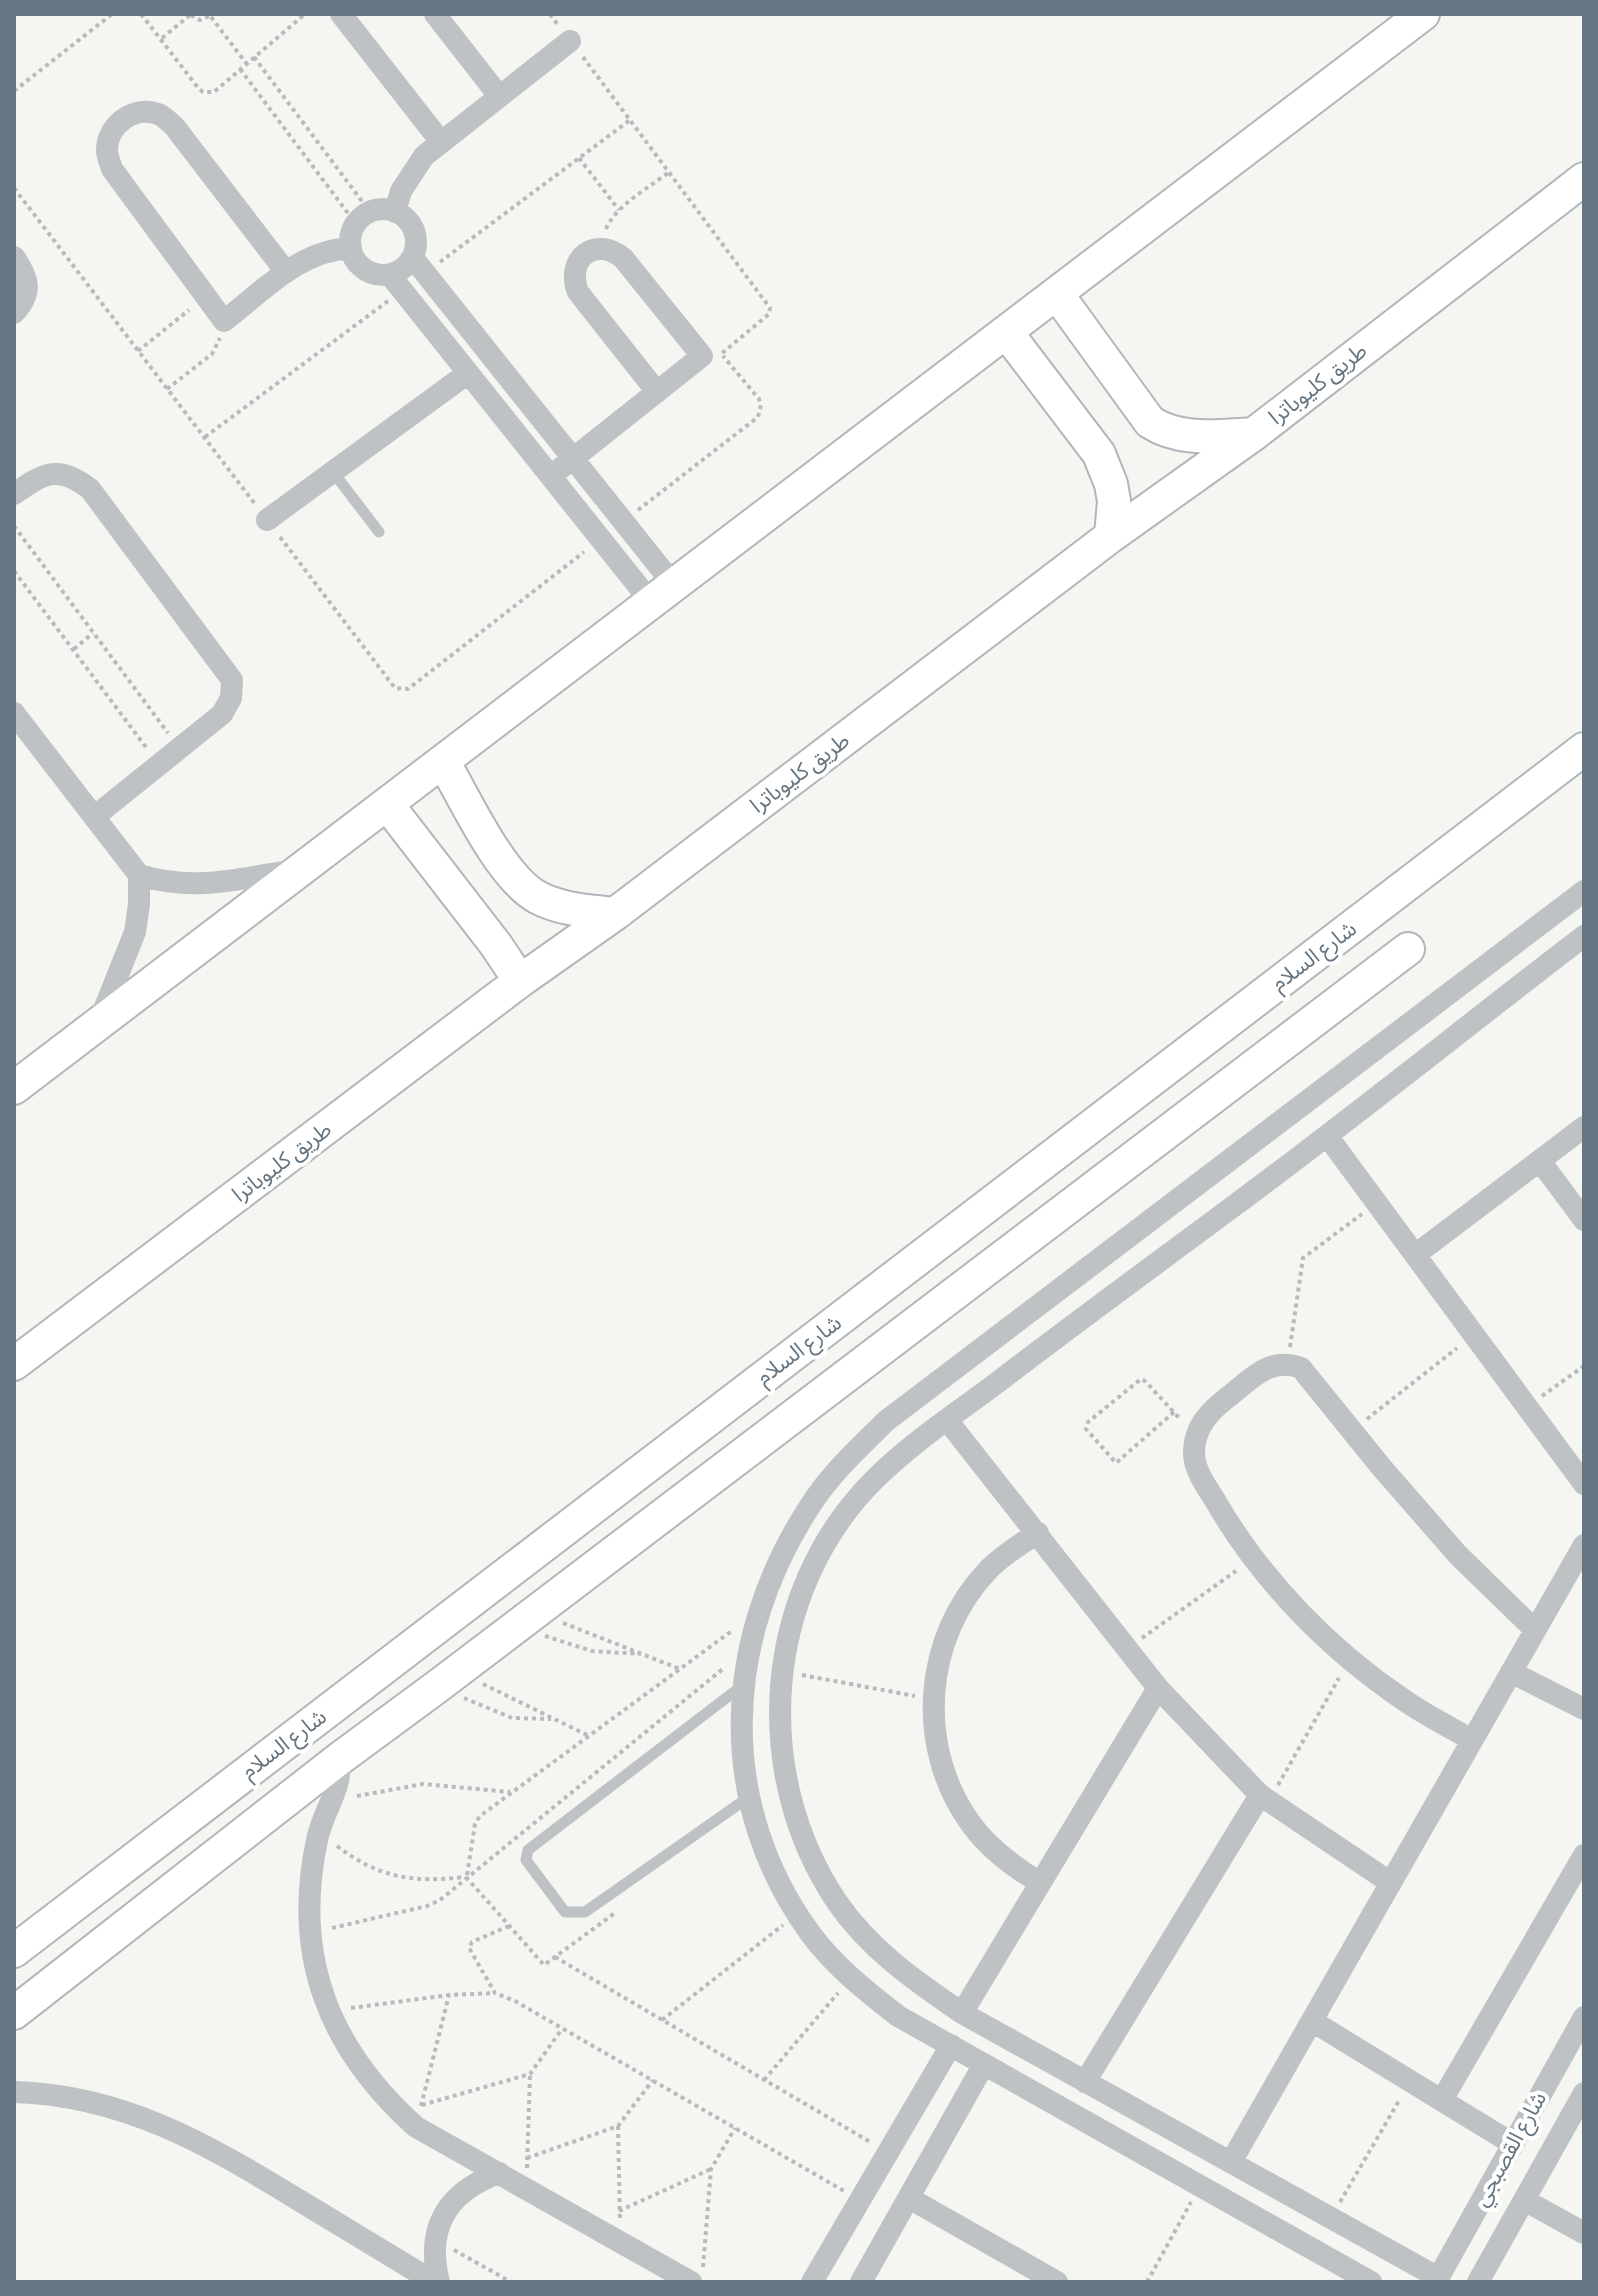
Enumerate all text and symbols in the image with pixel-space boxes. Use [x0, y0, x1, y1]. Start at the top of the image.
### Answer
street label: طريق كليوباترا [1265, 339, 1372, 430]
street label: طريق كليوباترا [746, 729, 855, 819]
street label: شارع السلام [1267, 917, 1364, 999]
street label: طريق كليوباترا [228, 1118, 337, 1208]
street label: شارع السلام [752, 1311, 849, 1393]
street label: شارع السلام [237, 1705, 334, 1787]
street label: شارع القصبجي [1470, 2088, 1555, 2212]

